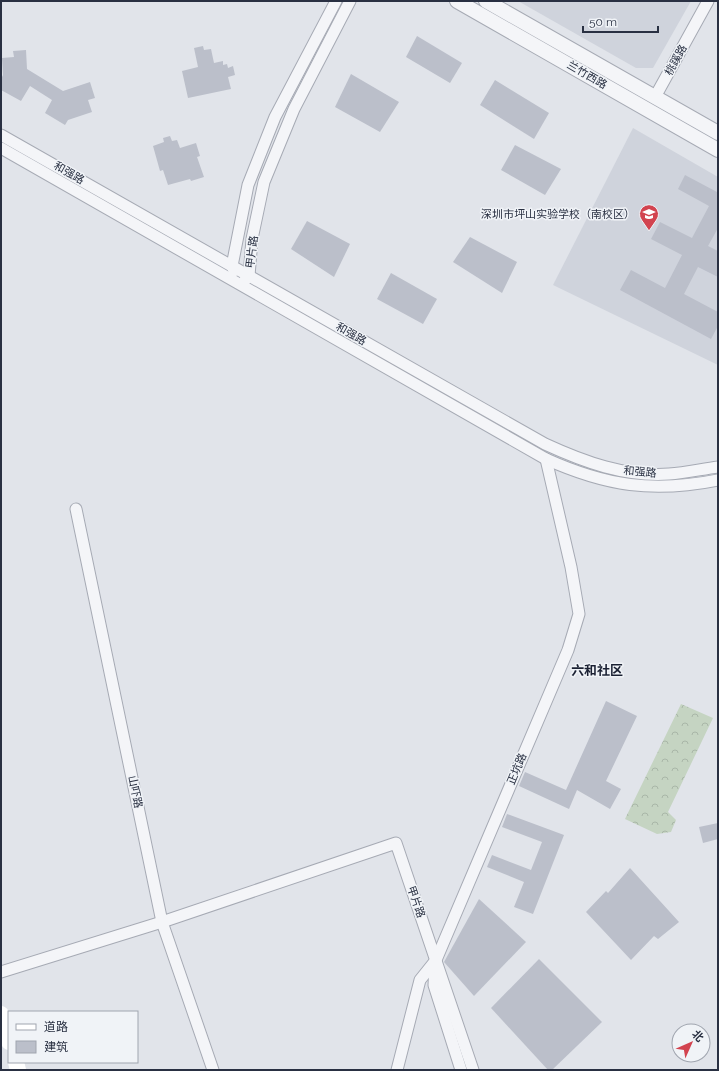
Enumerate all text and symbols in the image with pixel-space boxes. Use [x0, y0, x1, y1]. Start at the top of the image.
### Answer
scale bar [583, 8, 658, 34]
text: 50 m [589, 15, 617, 29]
street label: 桃蹊路 [662, 42, 690, 78]
street label: 兰竹西路 [565, 58, 609, 92]
street label: 和强路 [51, 159, 87, 187]
school or university icon: 深圳市坪山实验学校（南校区） [638, 203, 660, 231]
place label: 深圳市坪山实验学校（南校区） [481, 208, 635, 221]
street label: 甲片路 [244, 235, 260, 269]
street label: 和强路 [333, 320, 369, 348]
street label: 和强路 [623, 464, 657, 480]
district label: 六和社区 [571, 663, 623, 678]
street label: 正坑路 [505, 751, 529, 787]
street label: 山吓路 [125, 775, 145, 809]
street label: 甲片路 [404, 884, 428, 920]
legend [8, 1011, 138, 1063]
text: 道路 [44, 1020, 68, 1034]
north arrow [671, 1023, 711, 1063]
text: 北 [689, 1028, 706, 1045]
text: 建筑 [44, 1040, 68, 1054]

